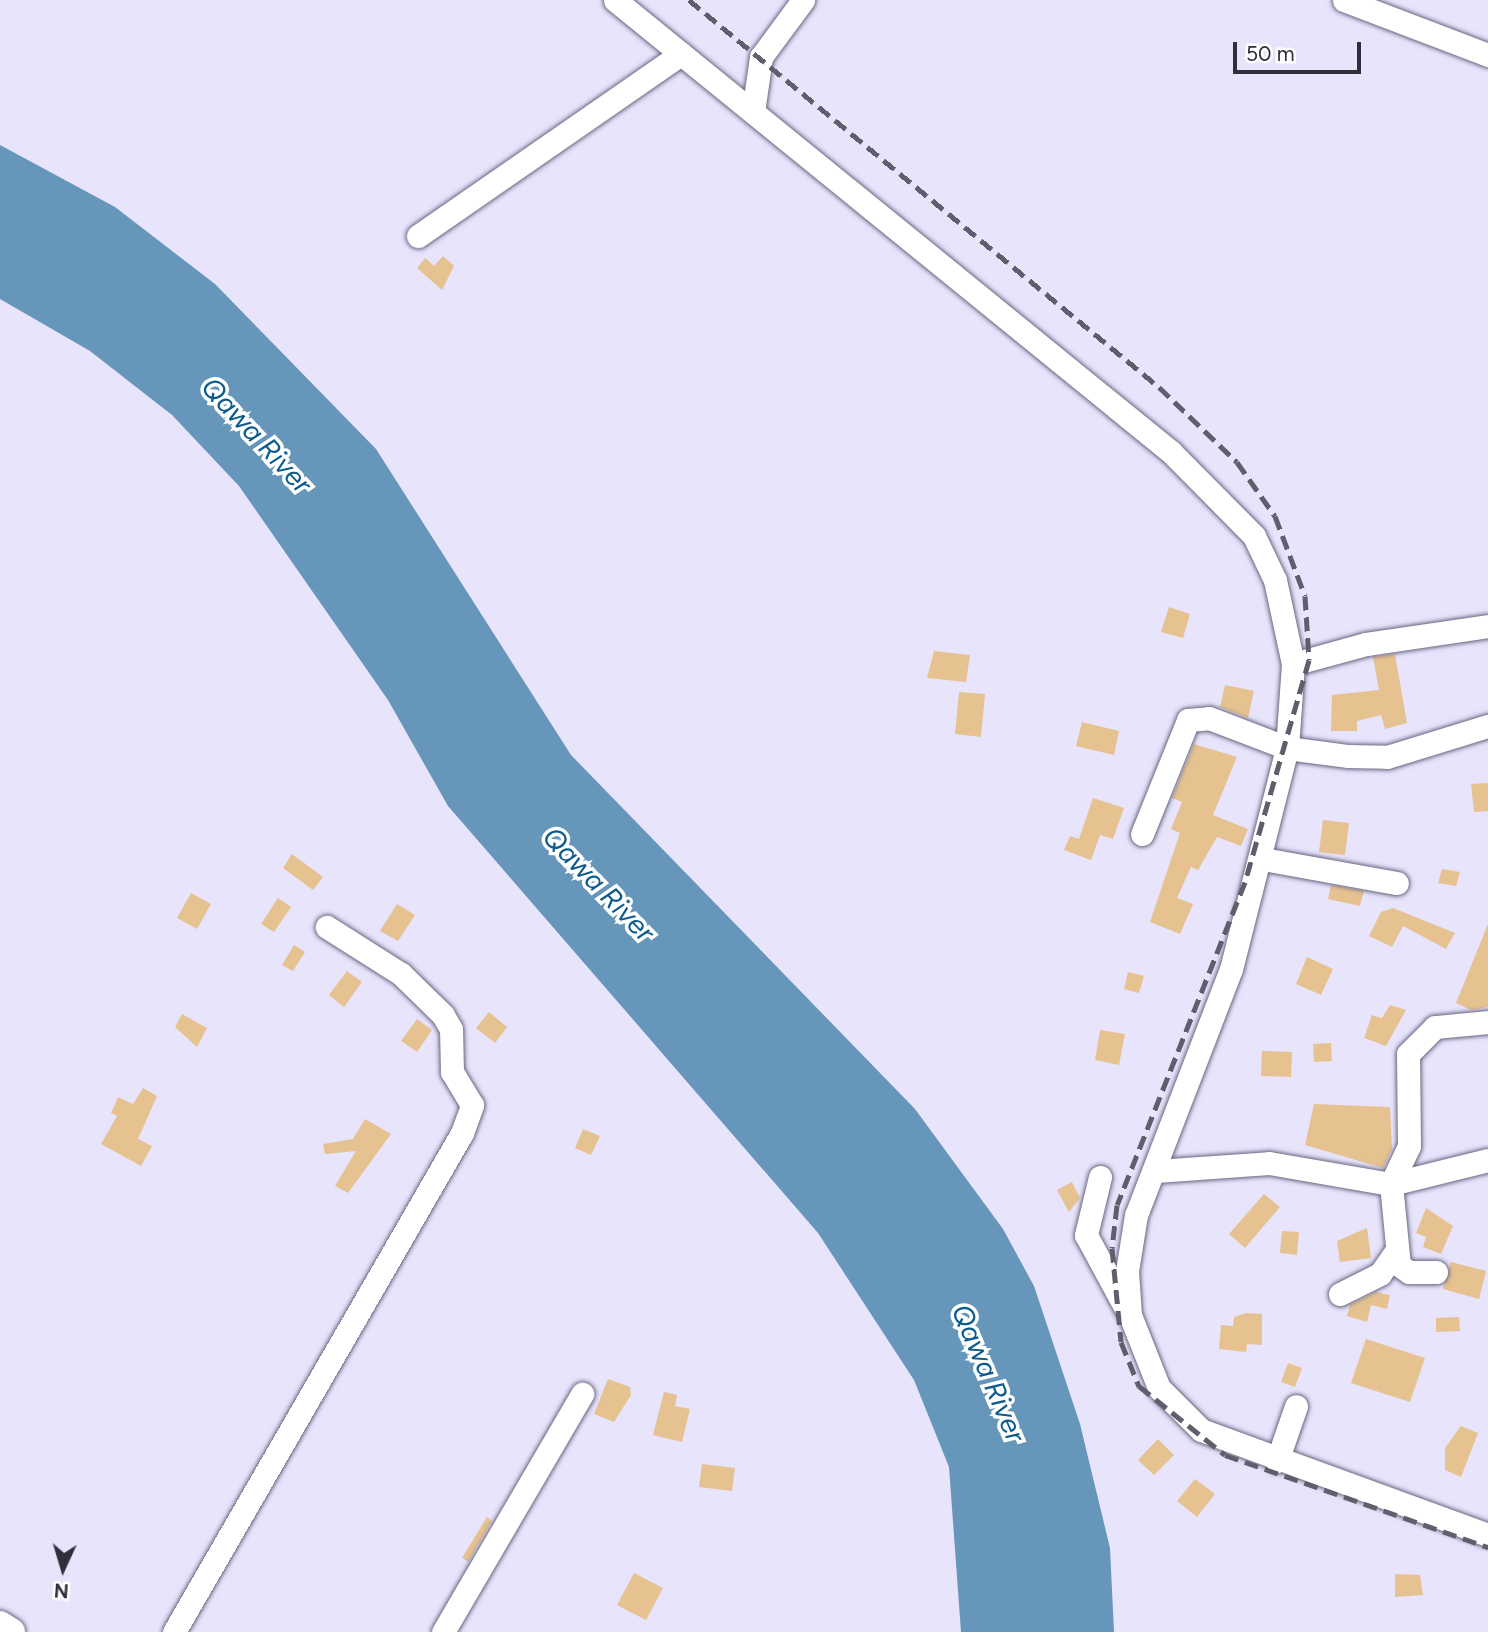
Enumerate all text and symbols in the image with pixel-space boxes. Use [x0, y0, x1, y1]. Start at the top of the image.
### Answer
scale bar [1236, 28, 1364, 72]
text: 50 m [1246, 41, 1295, 66]
water label: Qawa River [195, 370, 319, 500]
water label: Qawa River [536, 820, 662, 948]
water label: Qawa River [945, 1299, 1033, 1447]
north arrow [28, 1534, 98, 1604]
text: N [53, 1578, 70, 1602]

